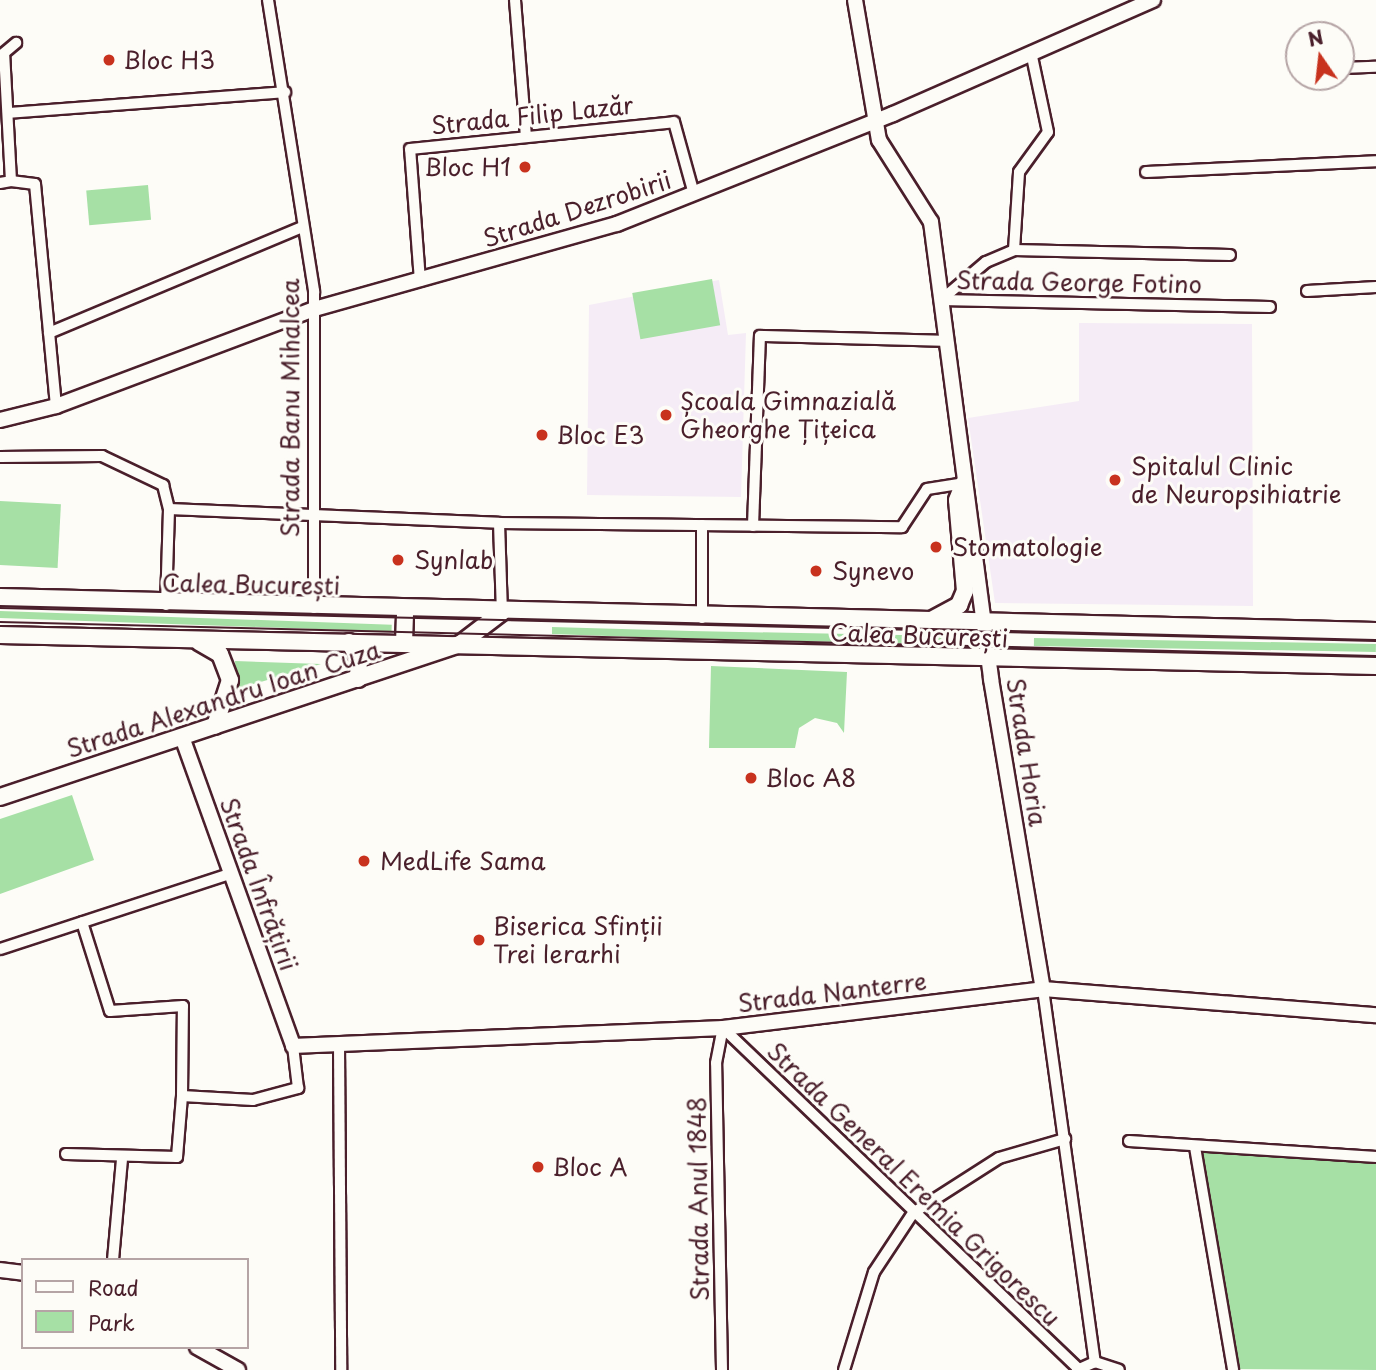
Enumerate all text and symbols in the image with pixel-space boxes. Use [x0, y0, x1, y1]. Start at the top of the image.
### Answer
north arrow [1285, 21, 1355, 91]
text: N [1305, 22, 1326, 53]
place label: Bloc H3 [123, 46, 215, 74]
marker: Bloc H3 [101, 52, 117, 68]
street label: Strada Filip Lazăr [428, 90, 636, 140]
place label: Bloc H1 [424, 153, 511, 181]
marker: Bloc H1 [517, 159, 533, 175]
street label: Strada Dezrobirii [478, 165, 676, 253]
street label: Strada George Fotino [954, 265, 1204, 299]
street label: Strada Banu Mihalcea [276, 280, 304, 536]
place label: Școala Gimnazială Gheorghe Țițeica [680, 387, 897, 443]
marker: Școala Gimnazială Gheorghe Țițeica [658, 407, 674, 423]
place label: Bloc E3 [556, 421, 645, 449]
marker: Bloc E3 [534, 427, 550, 443]
place label: Spitalul Clinic de Neuropsihiatrie [1131, 452, 1341, 508]
marker: Spitalul Clinic de Neuropsihiatrie [1105, 470, 1125, 490]
place label: Stomatologie [952, 533, 1103, 561]
marker: Stomatologie [926, 537, 946, 557]
place label: Synlab [414, 546, 493, 574]
marker: Synlab [388, 550, 408, 570]
place label: Synevo [832, 557, 914, 585]
marker: Synevo [806, 561, 826, 581]
street label: Calea București [159, 568, 343, 600]
street label: Calea București [827, 617, 1011, 653]
street label: Strada Alexandru Ioan Cuza [63, 635, 383, 763]
street label: Strada Horia [1001, 675, 1053, 829]
place label: Bloc A8 [765, 764, 856, 792]
marker: Bloc A8 [743, 770, 759, 786]
street label: Strada Înfrățirii [214, 793, 304, 975]
place label: MedLife Sama [380, 847, 546, 875]
marker: MedLife Sama [354, 851, 374, 871]
place label: Biserica Sfinții Trei Ierarhi [493, 912, 663, 968]
marker: Biserica Sfinții Trei Ierarhi [471, 932, 487, 948]
street label: Strada Nanterre [736, 966, 928, 1018]
street label: Strada General Eremia Grigorescu [761, 1035, 1067, 1333]
street label: Strada Anul 1848 [682, 1097, 714, 1301]
place label: Bloc A [552, 1153, 628, 1181]
marker: Bloc A [530, 1159, 546, 1175]
legend [21, 1258, 248, 1349]
text: Road [88, 1271, 139, 1303]
text: Park [88, 1306, 135, 1338]

